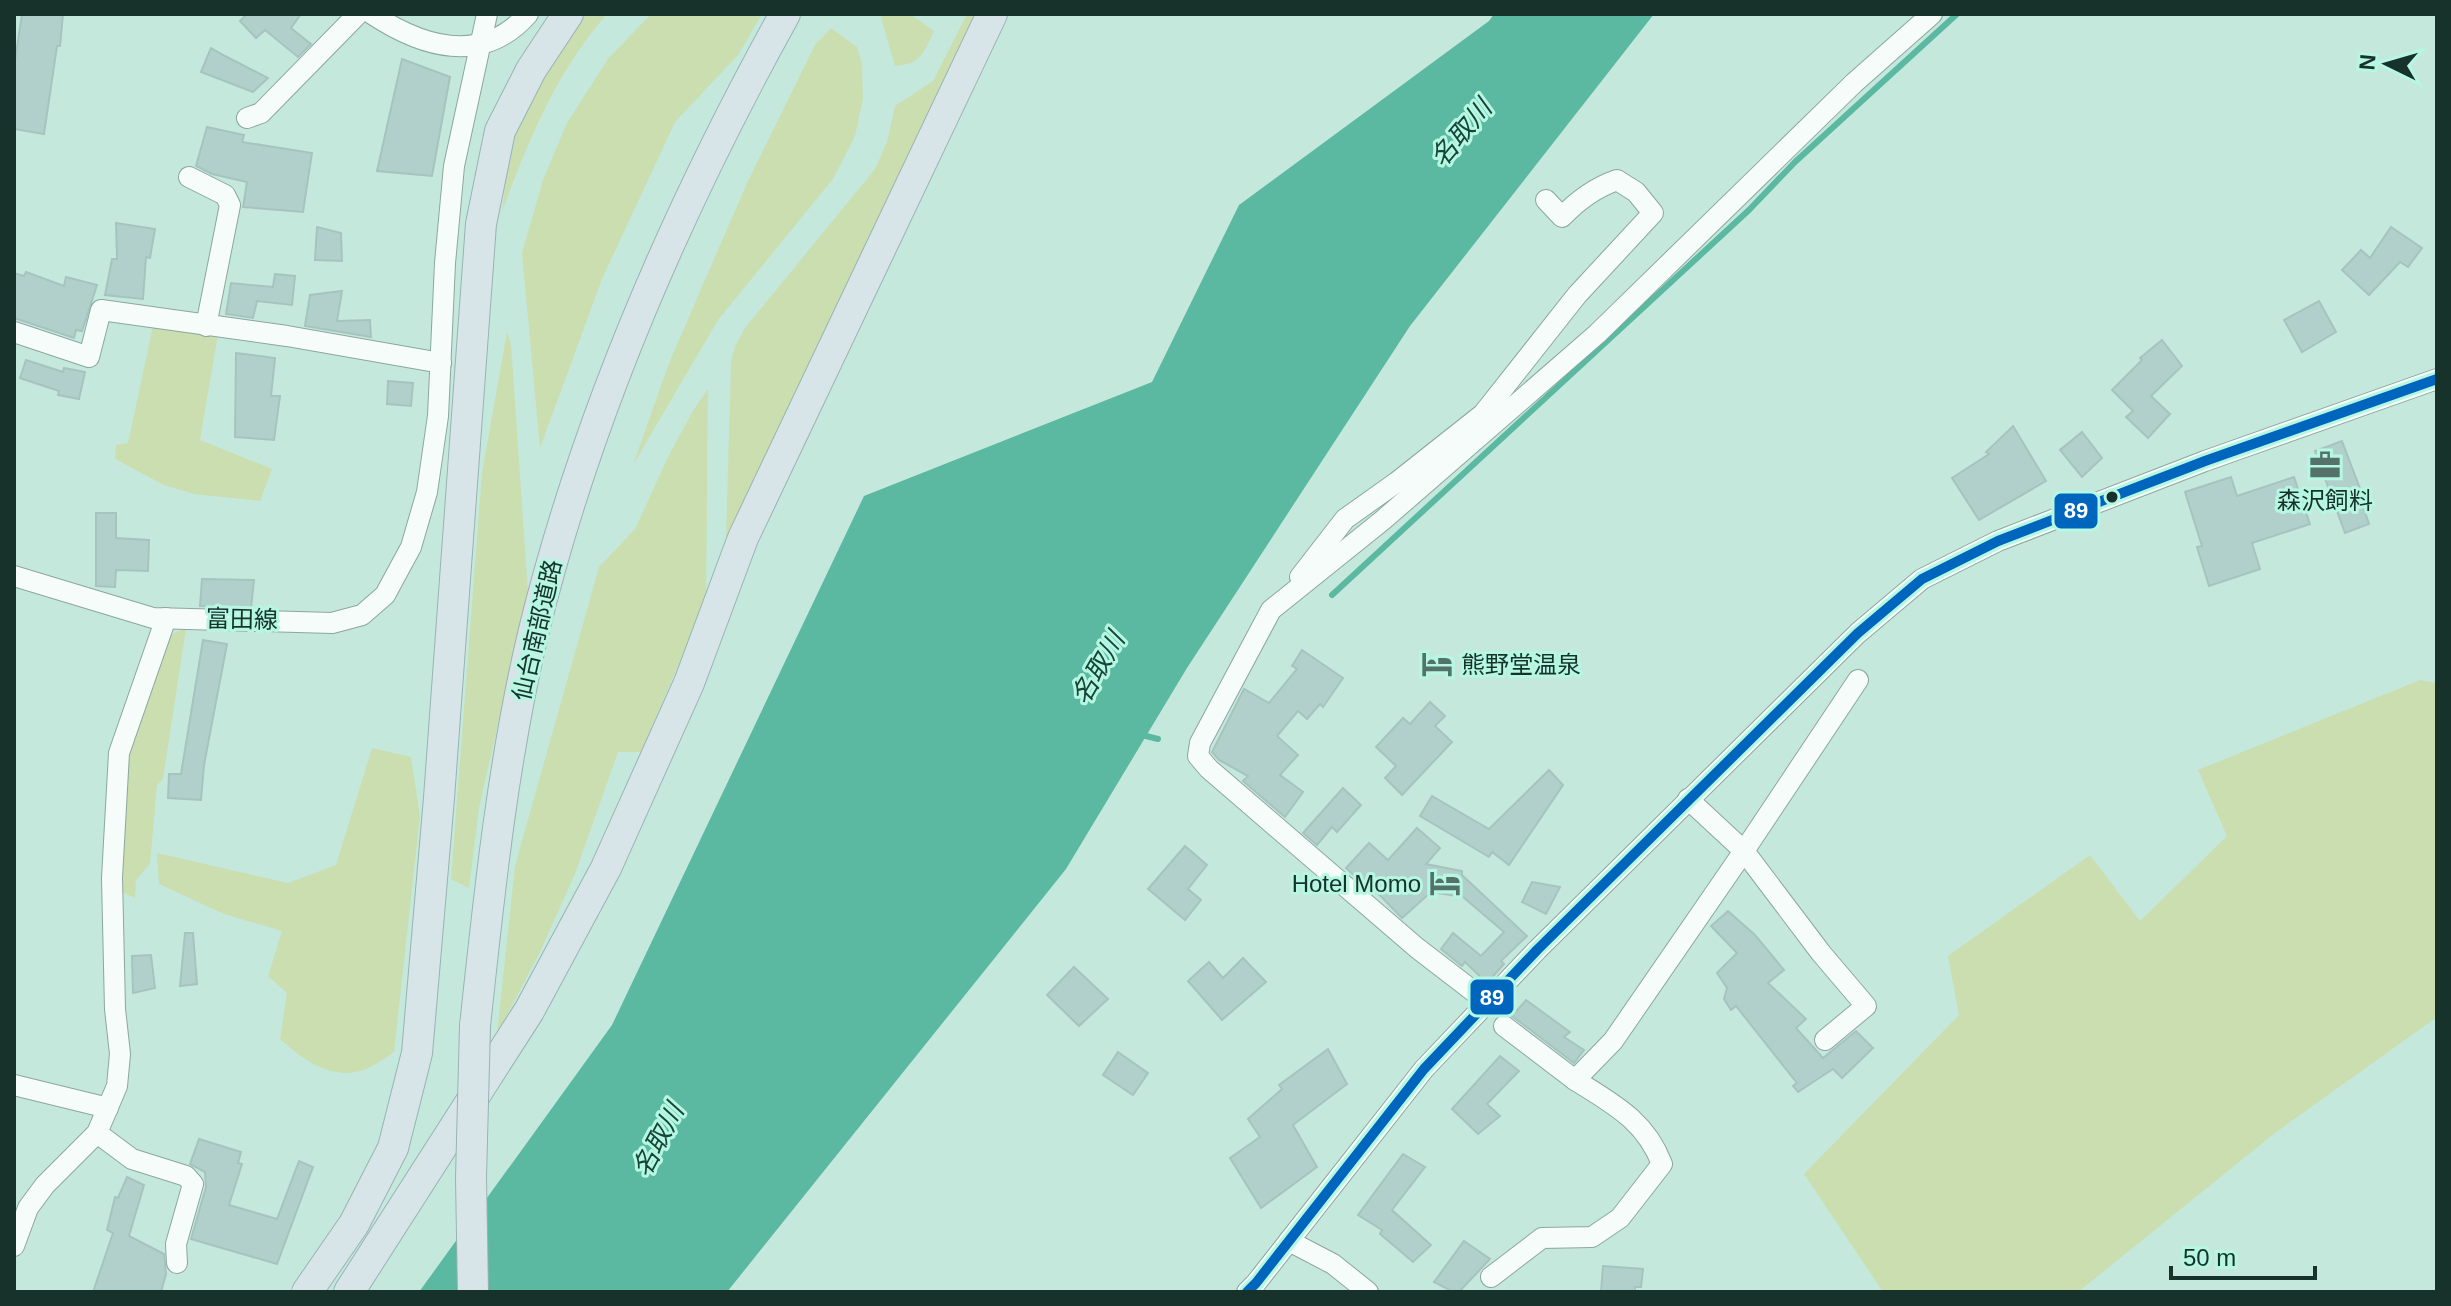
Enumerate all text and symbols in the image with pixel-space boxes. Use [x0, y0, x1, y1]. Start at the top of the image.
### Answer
north arrow [2347, 24, 2427, 104]
text: N [2354, 53, 2381, 71]
water label: 名取川 [1424, 91, 1499, 173]
office icon: 森沢飼料 [2308, 448, 2342, 482]
place label: 森沢飼料 [2277, 487, 2373, 514]
unlabelled marker [2104, 489, 2120, 505]
line badge: 89 [2053, 492, 2099, 530]
text: 89 [2064, 498, 2088, 523]
street label: 仙台南部道路 [508, 557, 566, 703]
street label: 富田線 [206, 605, 278, 633]
water label: 名取川 [1066, 624, 1132, 709]
hotel icon: 熊野堂温泉 [1420, 647, 1454, 681]
place label: 熊野堂温泉 [1461, 651, 1581, 678]
hotel icon: Hotel Momo [1428, 866, 1462, 900]
place label: Hotel Momo [1292, 870, 1421, 897]
line badge: 89 [1469, 978, 1515, 1016]
text: 89 [1480, 985, 1504, 1010]
water label: 名取川 [626, 1096, 691, 1181]
scale bar [2171, 1230, 2315, 1280]
text: 50 m [2183, 1244, 2236, 1271]

